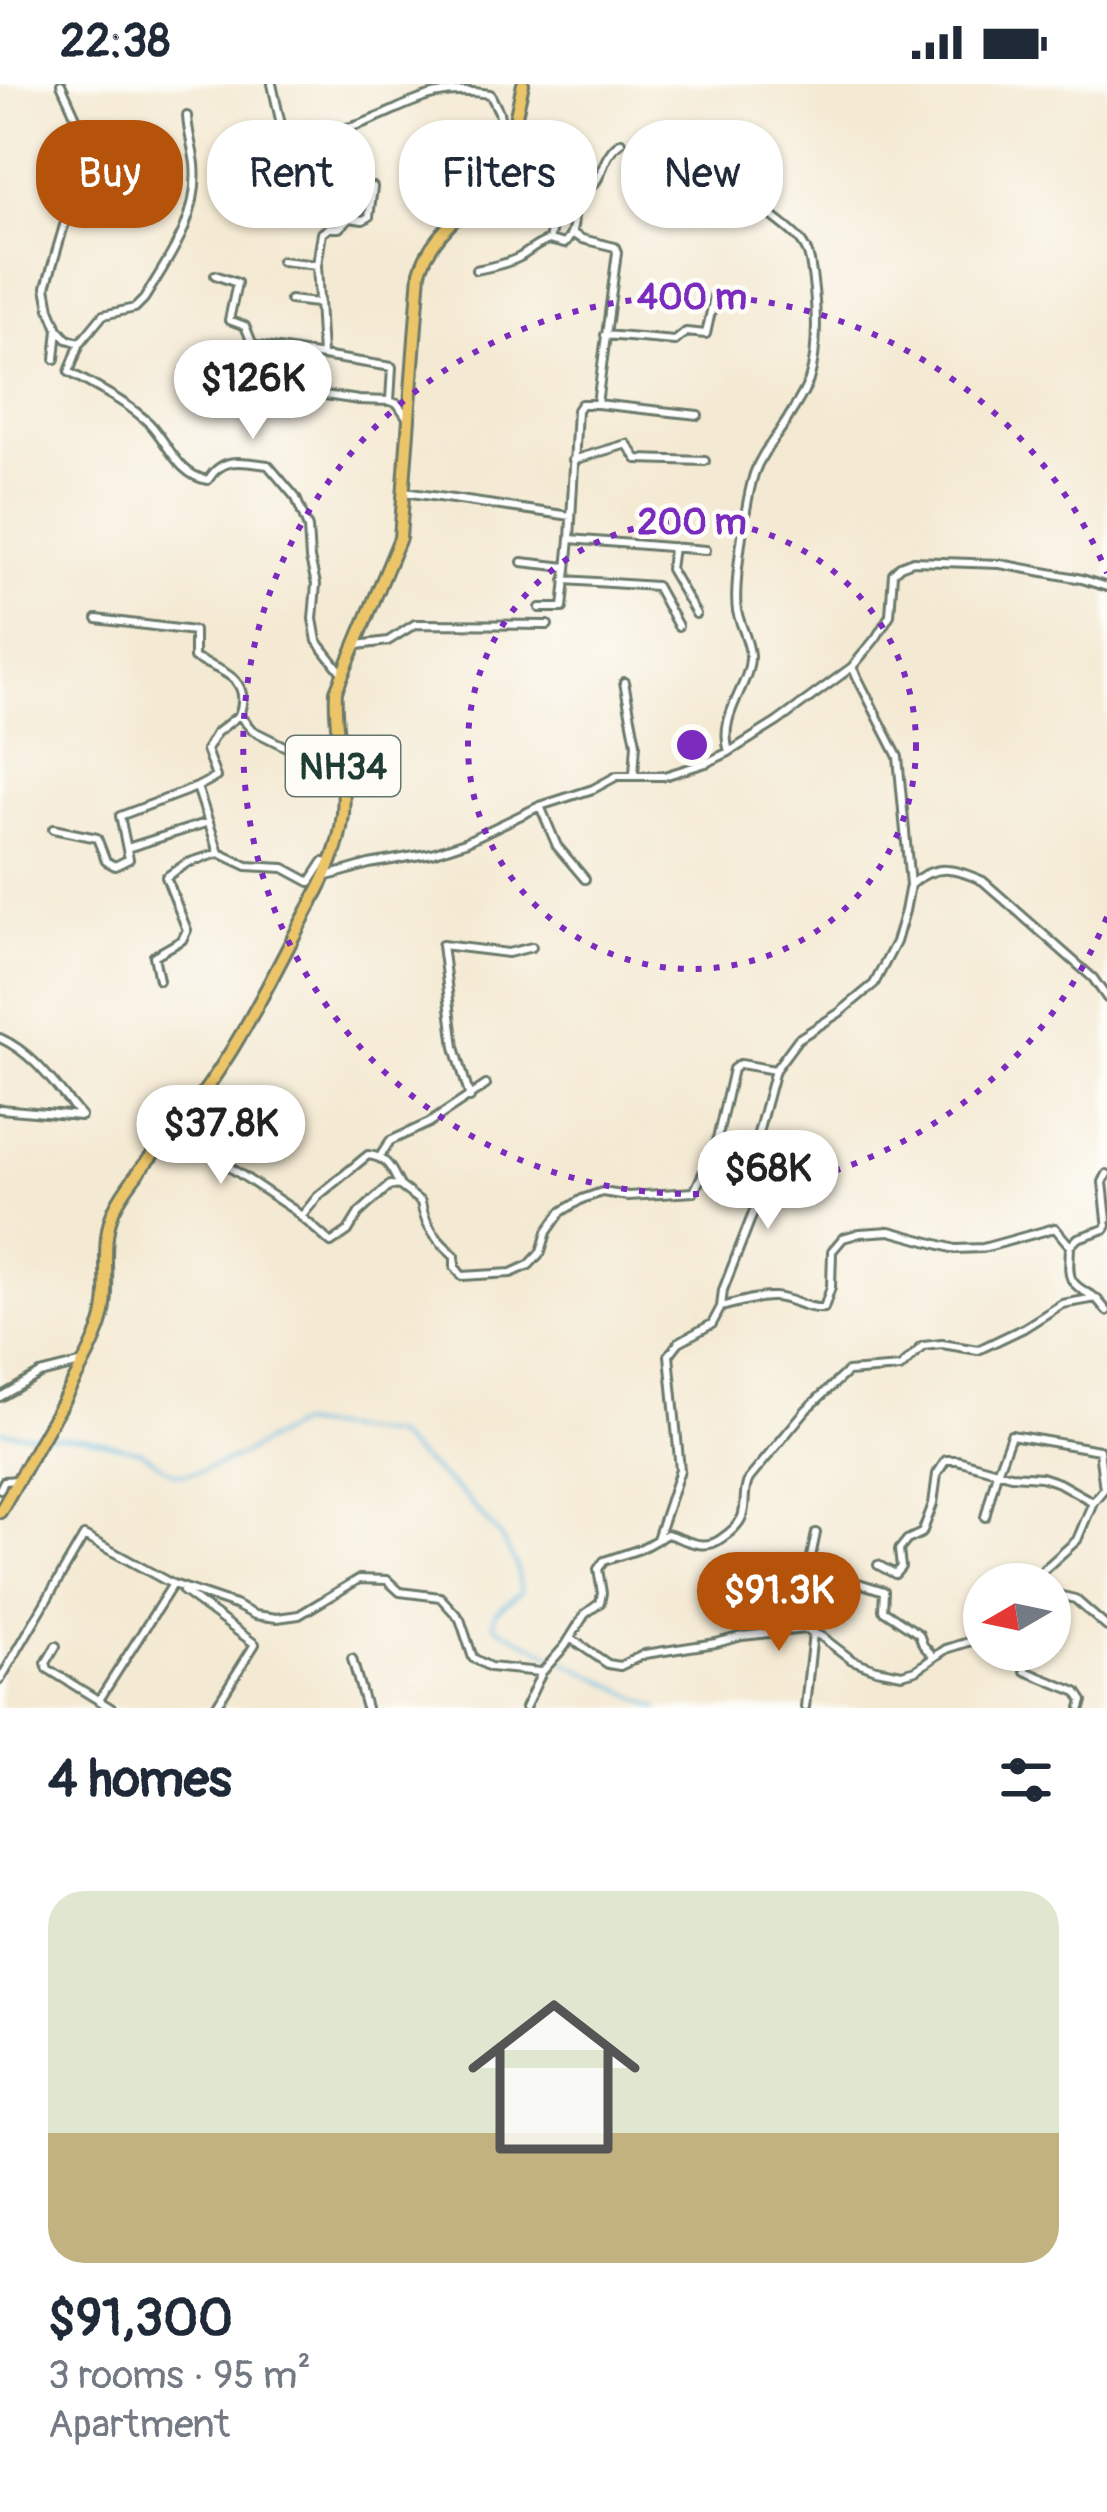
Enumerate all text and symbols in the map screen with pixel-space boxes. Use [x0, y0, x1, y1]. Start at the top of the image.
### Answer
text: 22:38 [60, 14, 170, 70]
chip: Buy [36, 120, 183, 228]
chip: Rent [207, 120, 375, 228]
chip: Filters [399, 120, 597, 228]
chip: New [621, 120, 783, 228]
text: 400 m [637, 275, 747, 320]
pin: $126K [169, 340, 337, 442]
text: $126K [201, 354, 305, 403]
text: 200 m [637, 500, 747, 545]
centre of rings [671, 724, 713, 766]
road number: NH34 [286, 736, 400, 796]
pin: $37.8K [123, 1085, 319, 1187]
text: $37.8K [163, 1099, 279, 1148]
pin: $68K [697, 1130, 839, 1232]
text: $68K [724, 1144, 812, 1193]
pin: $91.3K [681, 1552, 877, 1654]
north arrow [963, 1563, 1071, 1671]
map controls [963, 1563, 1071, 1671]
text: $91.3K [724, 1566, 834, 1615]
icon: filters [993, 1747, 1059, 1813]
text: 4 homes [48, 1748, 232, 1812]
icon: home [446, 1969, 662, 2185]
text: $91,300 [48, 2287, 233, 2351]
text: 3 rooms · 95 m² [48, 2351, 311, 2400]
text: Apartment [48, 2400, 230, 2449]

